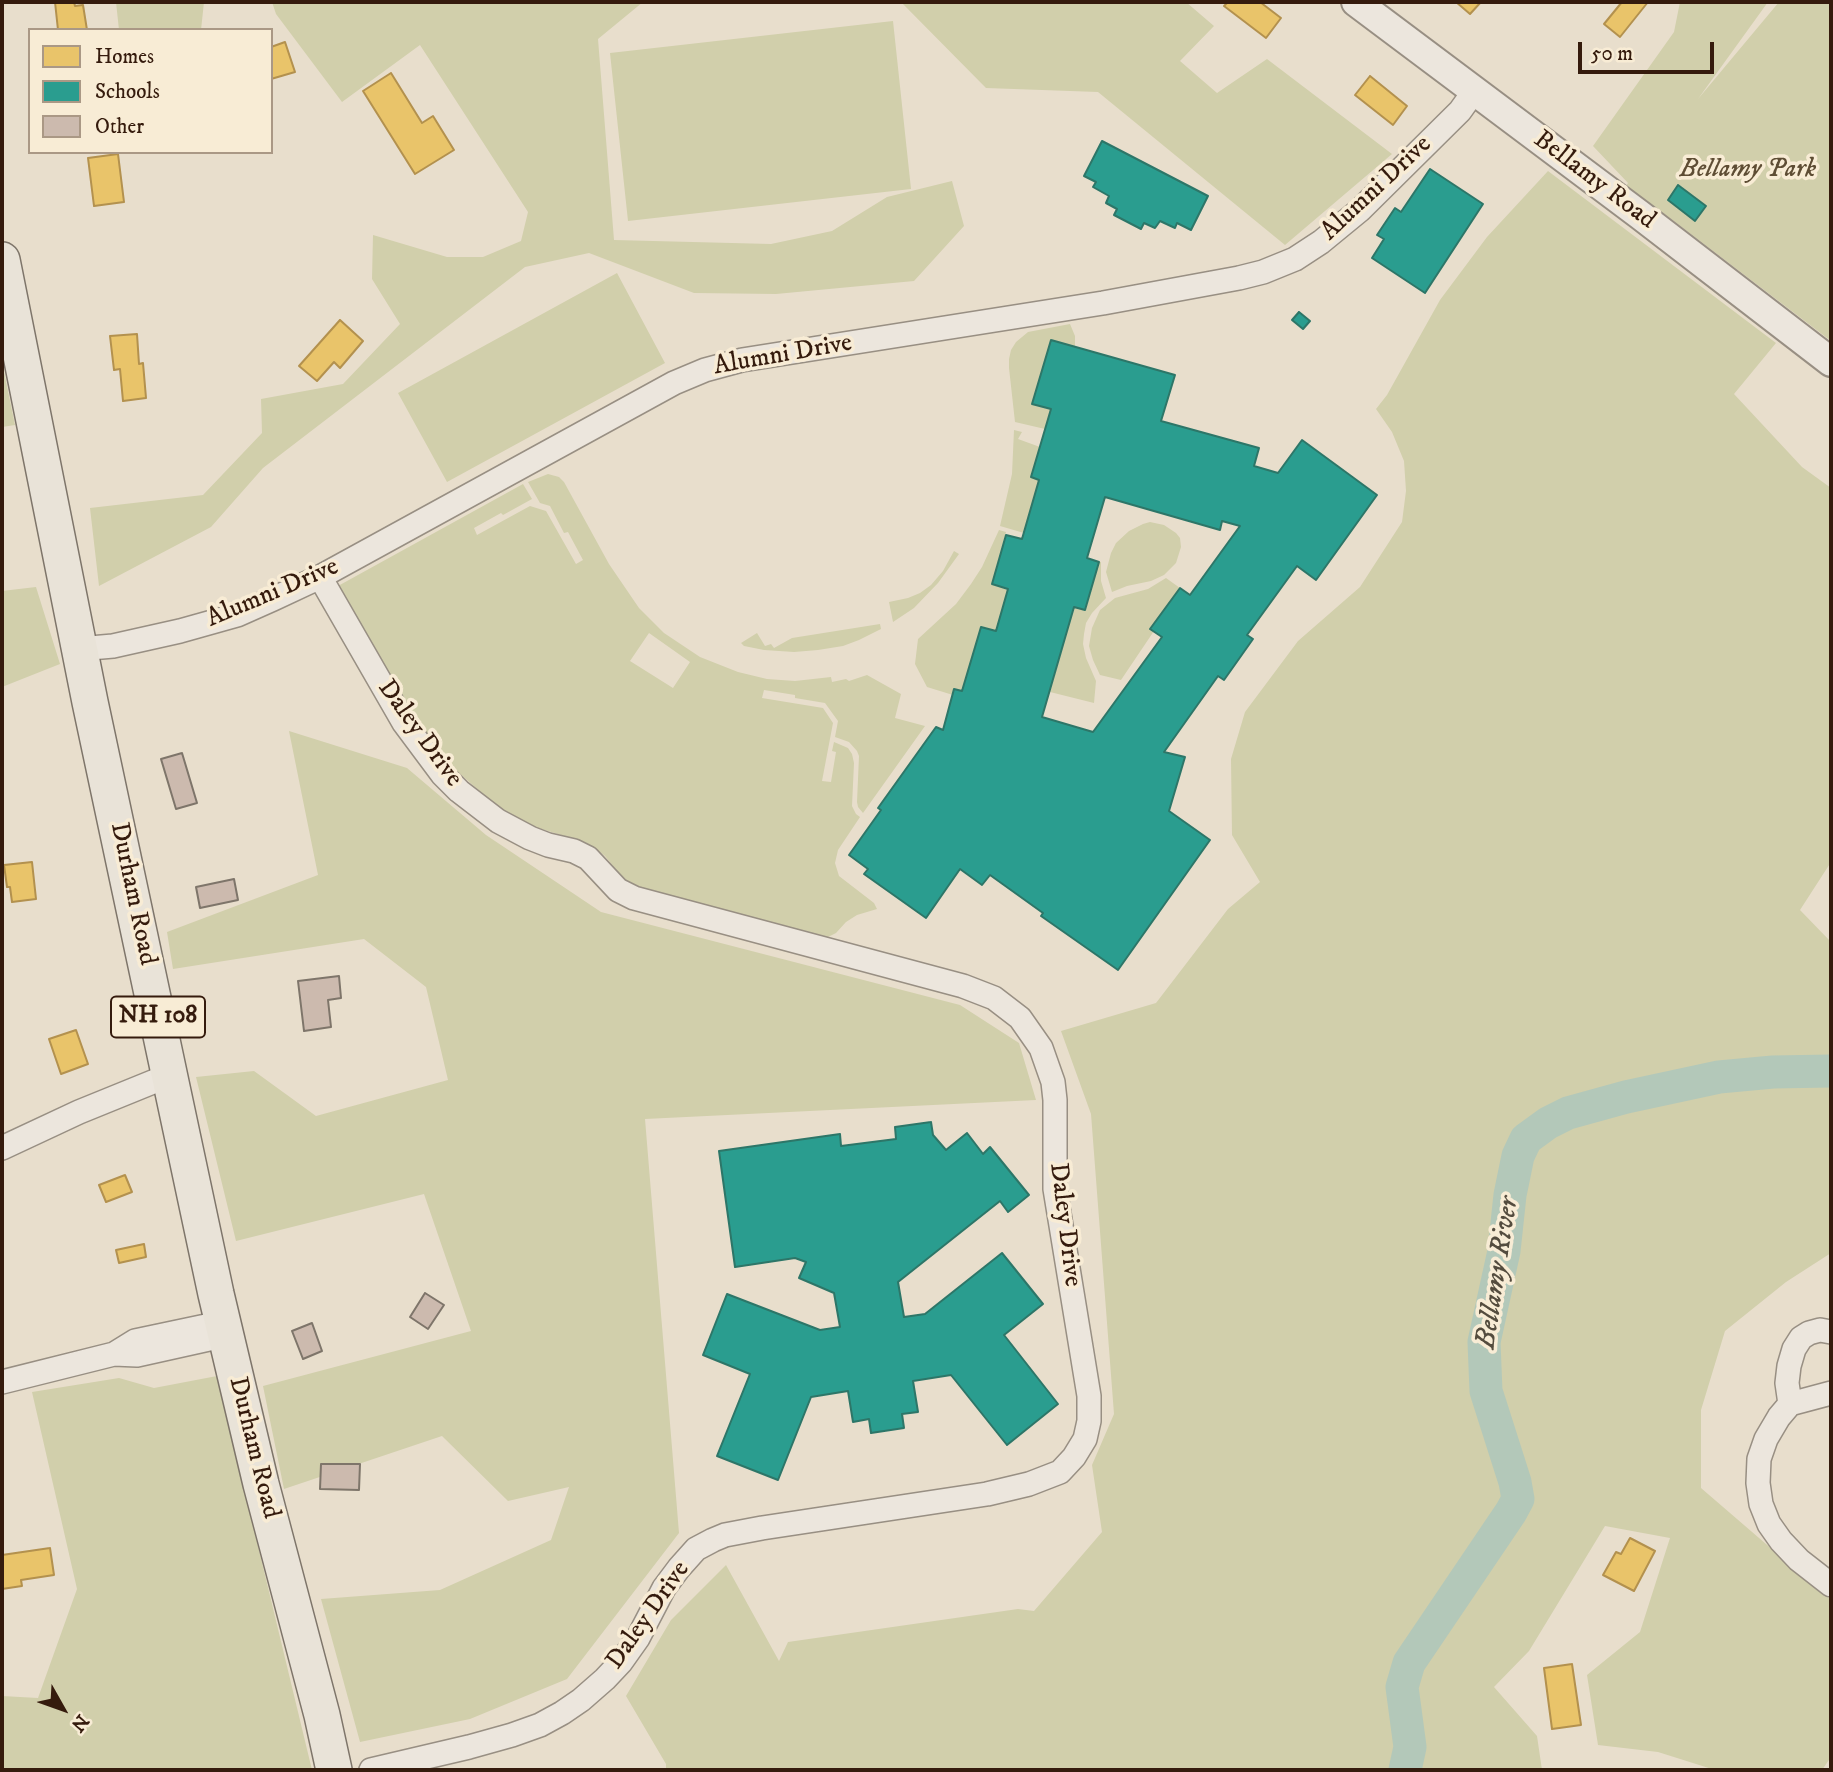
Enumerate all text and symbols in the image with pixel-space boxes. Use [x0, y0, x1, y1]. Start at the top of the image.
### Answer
legend [28, 28, 273, 154]
scale bar [1581, 28, 1717, 72]
text: 50 m [1591, 41, 1633, 67]
text: Homes [95, 44, 154, 70]
text: Schools [95, 79, 160, 105]
text: Other [95, 114, 144, 140]
street label: Bellamy Road [1527, 125, 1661, 237]
street label: Alumni Drive [1315, 130, 1439, 248]
park label: Bellamy Park [1680, 155, 1816, 187]
street label: Alumni Drive [711, 328, 855, 384]
street label: Alumni Drive [202, 552, 344, 636]
street label: Daley Drive [370, 674, 468, 794]
street label: Durham Road [102, 820, 162, 968]
road number: NH 108 [111, 996, 205, 1037]
street label: Daley Drive [1041, 1161, 1087, 1289]
water label: Bellamy River [1470, 1195, 1528, 1351]
street label: Durham Road [220, 1374, 286, 1522]
street label: Daley Drive [600, 1556, 698, 1676]
north arrow [28, 1674, 98, 1744]
text: N [66, 1709, 93, 1736]

